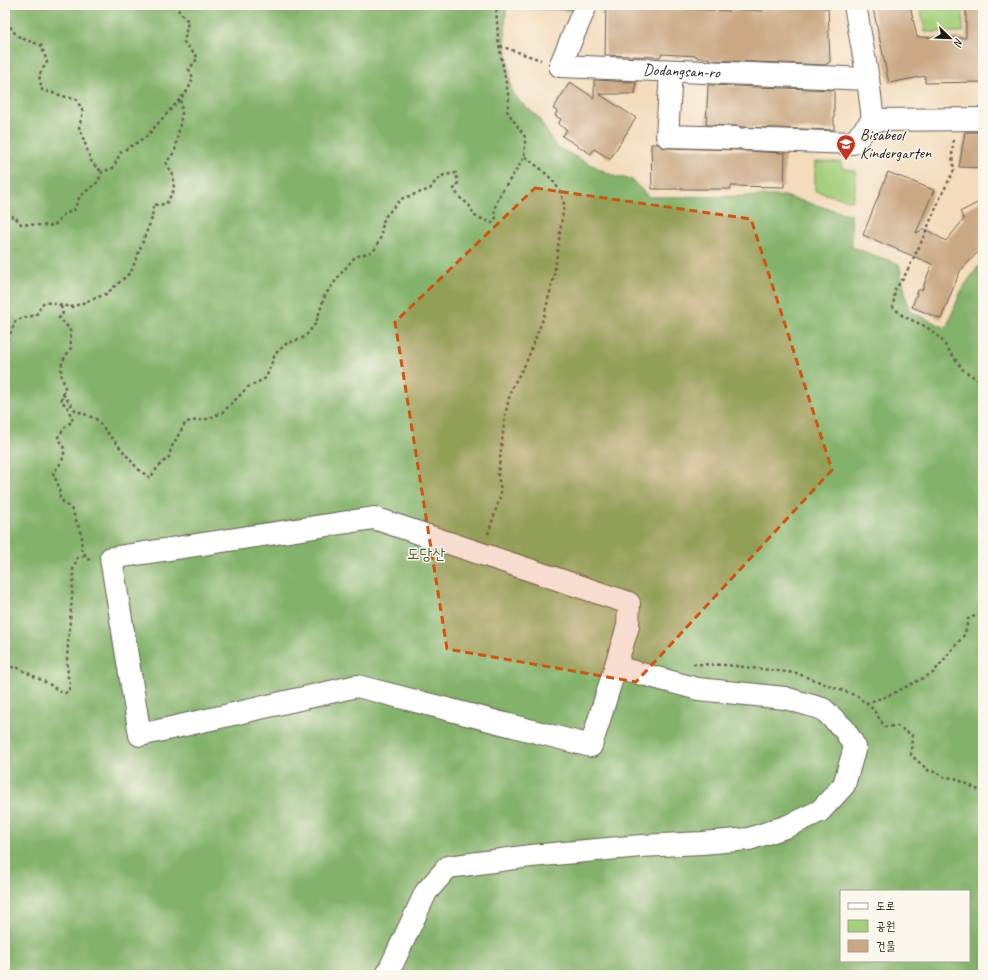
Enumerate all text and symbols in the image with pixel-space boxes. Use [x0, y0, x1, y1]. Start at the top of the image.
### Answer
north arrow [930, 18, 970, 58]
text: N [951, 36, 967, 50]
street label: Dodangsan-ro [643, 60, 722, 83]
place label: Bisabeol Kindergarten [860, 125, 932, 163]
school or university icon: Bisabeol Kindergarten [835, 133, 857, 161]
park label: 도당산 [407, 544, 445, 564]
legend [840, 890, 970, 962]
text: 도로 [876, 898, 895, 914]
text: 공원 [876, 918, 895, 934]
text: 건물 [876, 938, 896, 954]

